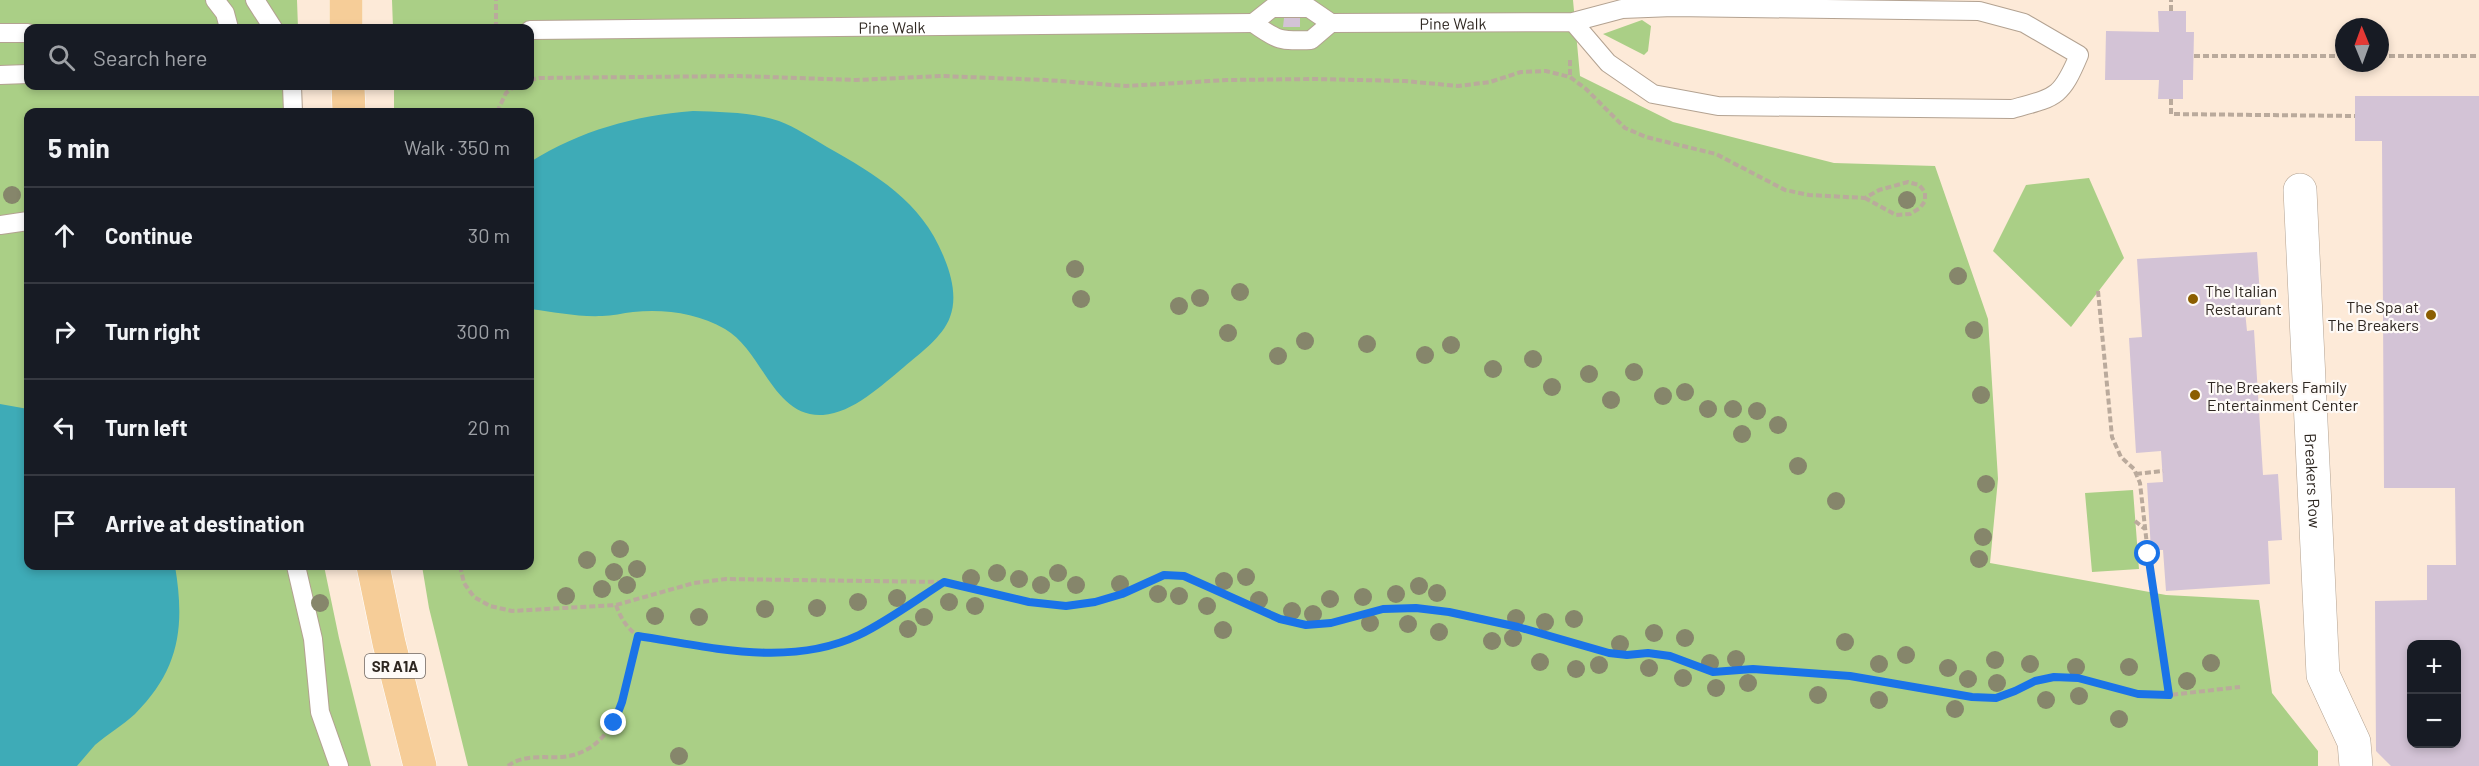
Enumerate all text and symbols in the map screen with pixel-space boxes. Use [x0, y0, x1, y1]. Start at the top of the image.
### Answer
street label: Pine Walk [1419, 13, 1487, 32]
street label: Pine Walk [858, 17, 926, 36]
north arrow [2335, 18, 2389, 72]
search box [24, 24, 534, 90]
icon: search [45, 41, 78, 74]
text: Search here [93, 44, 207, 70]
text: 5 min [48, 132, 110, 163]
text: Walk · 350 m [404, 135, 510, 159]
icon: ahead [48, 219, 81, 252]
text: Continue [105, 222, 193, 248]
text: 30 m [468, 223, 510, 247]
place label: The Italian Restaurant [2205, 281, 2282, 318]
marker: The Italian Restaurant [2186, 292, 2200, 306]
place label: The Spa at The Breakers [2328, 297, 2419, 334]
marker: The Spa at The Breakers [2424, 308, 2438, 322]
icon: right [48, 315, 81, 348]
text: Turn right [105, 318, 200, 344]
text: 300 m [457, 319, 510, 343]
place label: The Breakers Family Entertainment Center [2207, 377, 2358, 414]
marker: The Breakers Family Entertainment Center [2188, 388, 2202, 402]
icon: left [48, 411, 81, 444]
text: Turn left [105, 414, 188, 440]
text: 20 m [467, 415, 510, 439]
street label: Breakers Row [2302, 433, 2326, 529]
icon: arrive [48, 507, 81, 540]
text: Arrive at destination [105, 510, 304, 536]
route start [2134, 540, 2160, 566]
map controls [2407, 640, 2461, 748]
button: + [2407, 640, 2461, 694]
road number: SR A1A [365, 654, 425, 678]
button: − [2407, 694, 2461, 748]
route end [600, 709, 626, 735]

